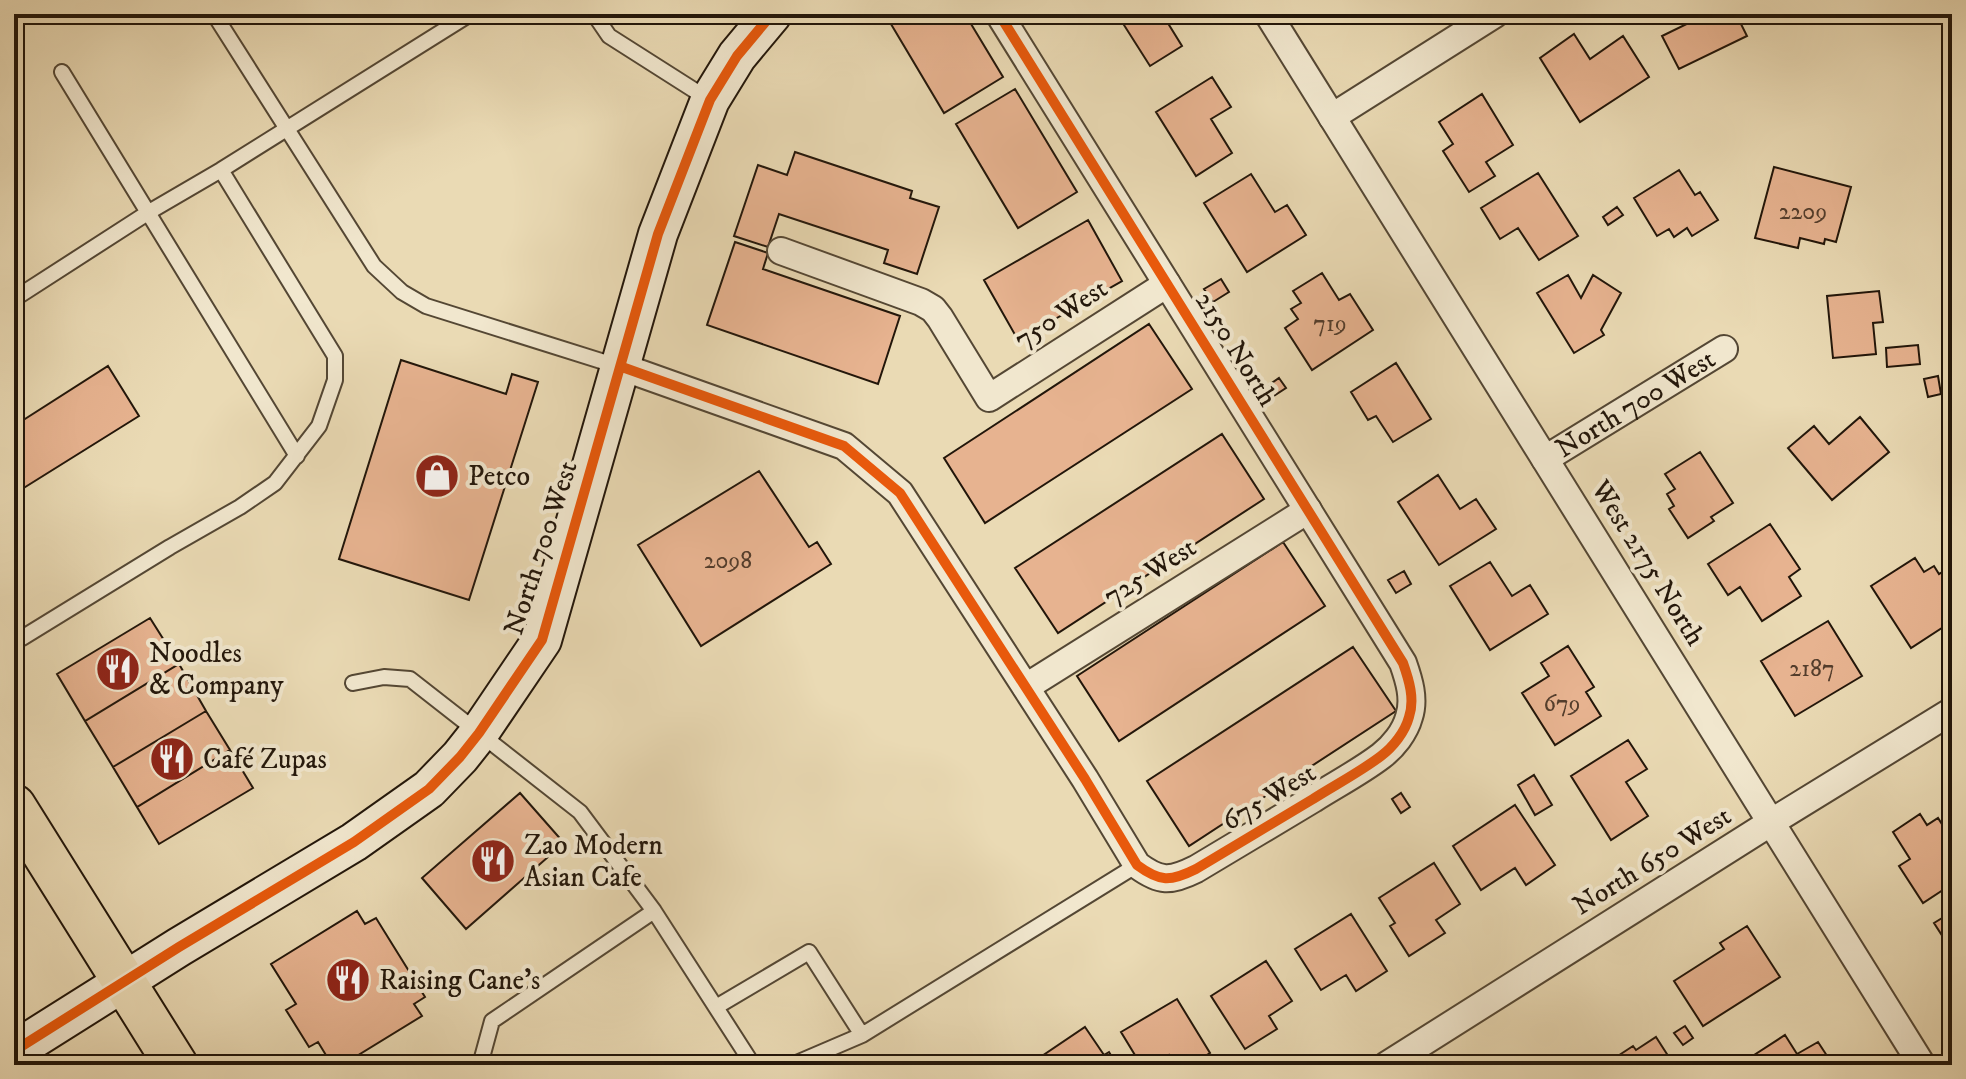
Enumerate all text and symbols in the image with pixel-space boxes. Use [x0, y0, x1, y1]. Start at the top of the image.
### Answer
house number: 2209 [1779, 197, 1827, 227]
street label: 750 West [1008, 271, 1114, 357]
street label: 2150 North [1187, 285, 1285, 413]
house number: 719 [1313, 309, 1347, 339]
street label: North 700 West [1549, 341, 1722, 466]
shop icon: Petco [413, 452, 461, 500]
street label: North 700 West [496, 456, 586, 640]
place label: Petco [468, 459, 530, 494]
street label: West 2175 North [1583, 473, 1713, 653]
street label: 725 West [1097, 530, 1203, 614]
house number: 2098 [704, 546, 752, 576]
place label: Noodles & Company [149, 636, 284, 703]
restaurant icon: Noodles & Company [94, 645, 142, 693]
house number: 2187 [1789, 654, 1835, 684]
house number: 679 [1543, 689, 1581, 719]
restaurant icon: Café Zupas [148, 735, 196, 783]
place label: Café Zupas [203, 742, 327, 777]
street label: 675 West [1216, 755, 1322, 839]
street label: North 650 West [1566, 799, 1738, 923]
place label: Zao Modern Asian Cafe [524, 828, 663, 895]
restaurant icon: Zao Modern Asian Cafe [469, 837, 517, 885]
restaurant icon: Raising Cane's [324, 956, 372, 1004]
place label: Raising Cane's [379, 963, 540, 998]

